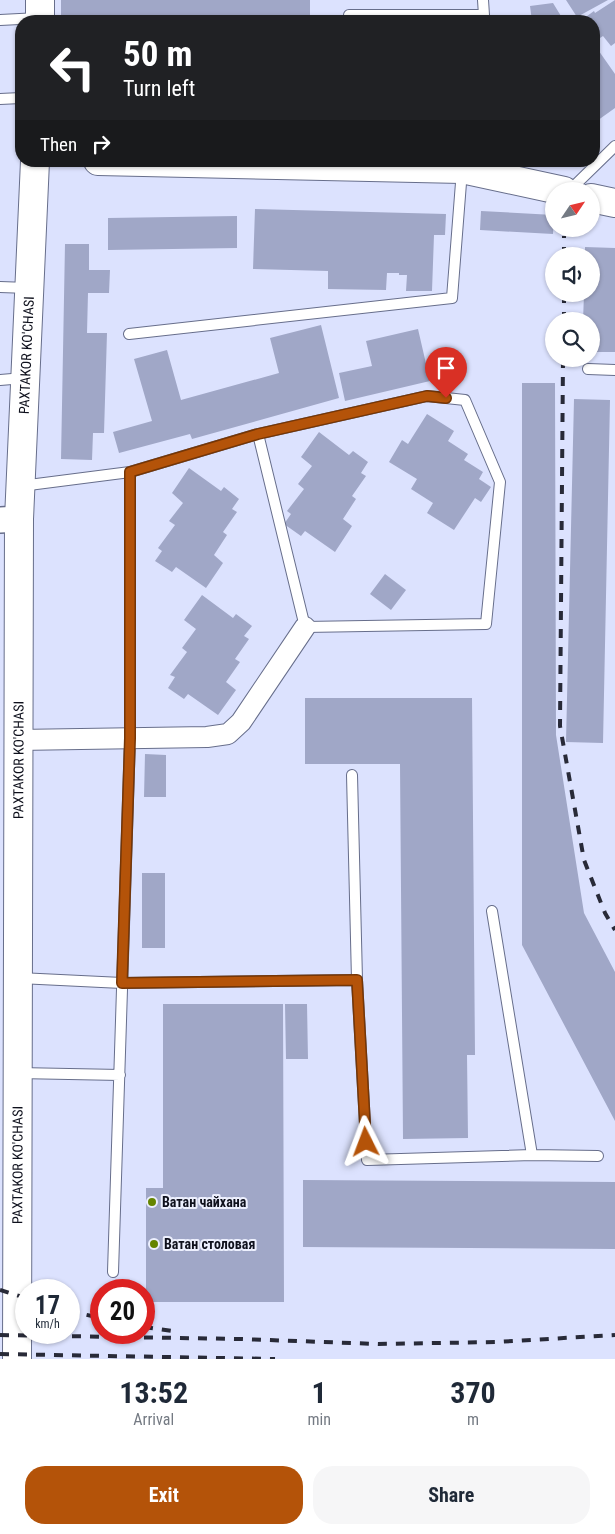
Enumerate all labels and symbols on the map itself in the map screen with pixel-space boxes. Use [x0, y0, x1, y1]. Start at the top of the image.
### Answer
north arrow [545, 182, 600, 238]
street label: PAXTAKOR KO'CHASI [16, 296, 37, 414]
pin [425, 347, 467, 398]
street label: PAXTAKOR KO'CHASI [10, 701, 27, 819]
street label: PAXTAKOR KO'CHASI [9, 1106, 26, 1224]
position arrow [339, 1115, 391, 1167]
place label: Ватан чайхана [162, 1194, 247, 1210]
marker: Ватан чайхана [146, 1196, 158, 1208]
place label: Ватан столовая [164, 1236, 255, 1252]
marker: Ватан столовая [148, 1238, 160, 1250]
speed limit sign: 20 [90, 1279, 155, 1344]

